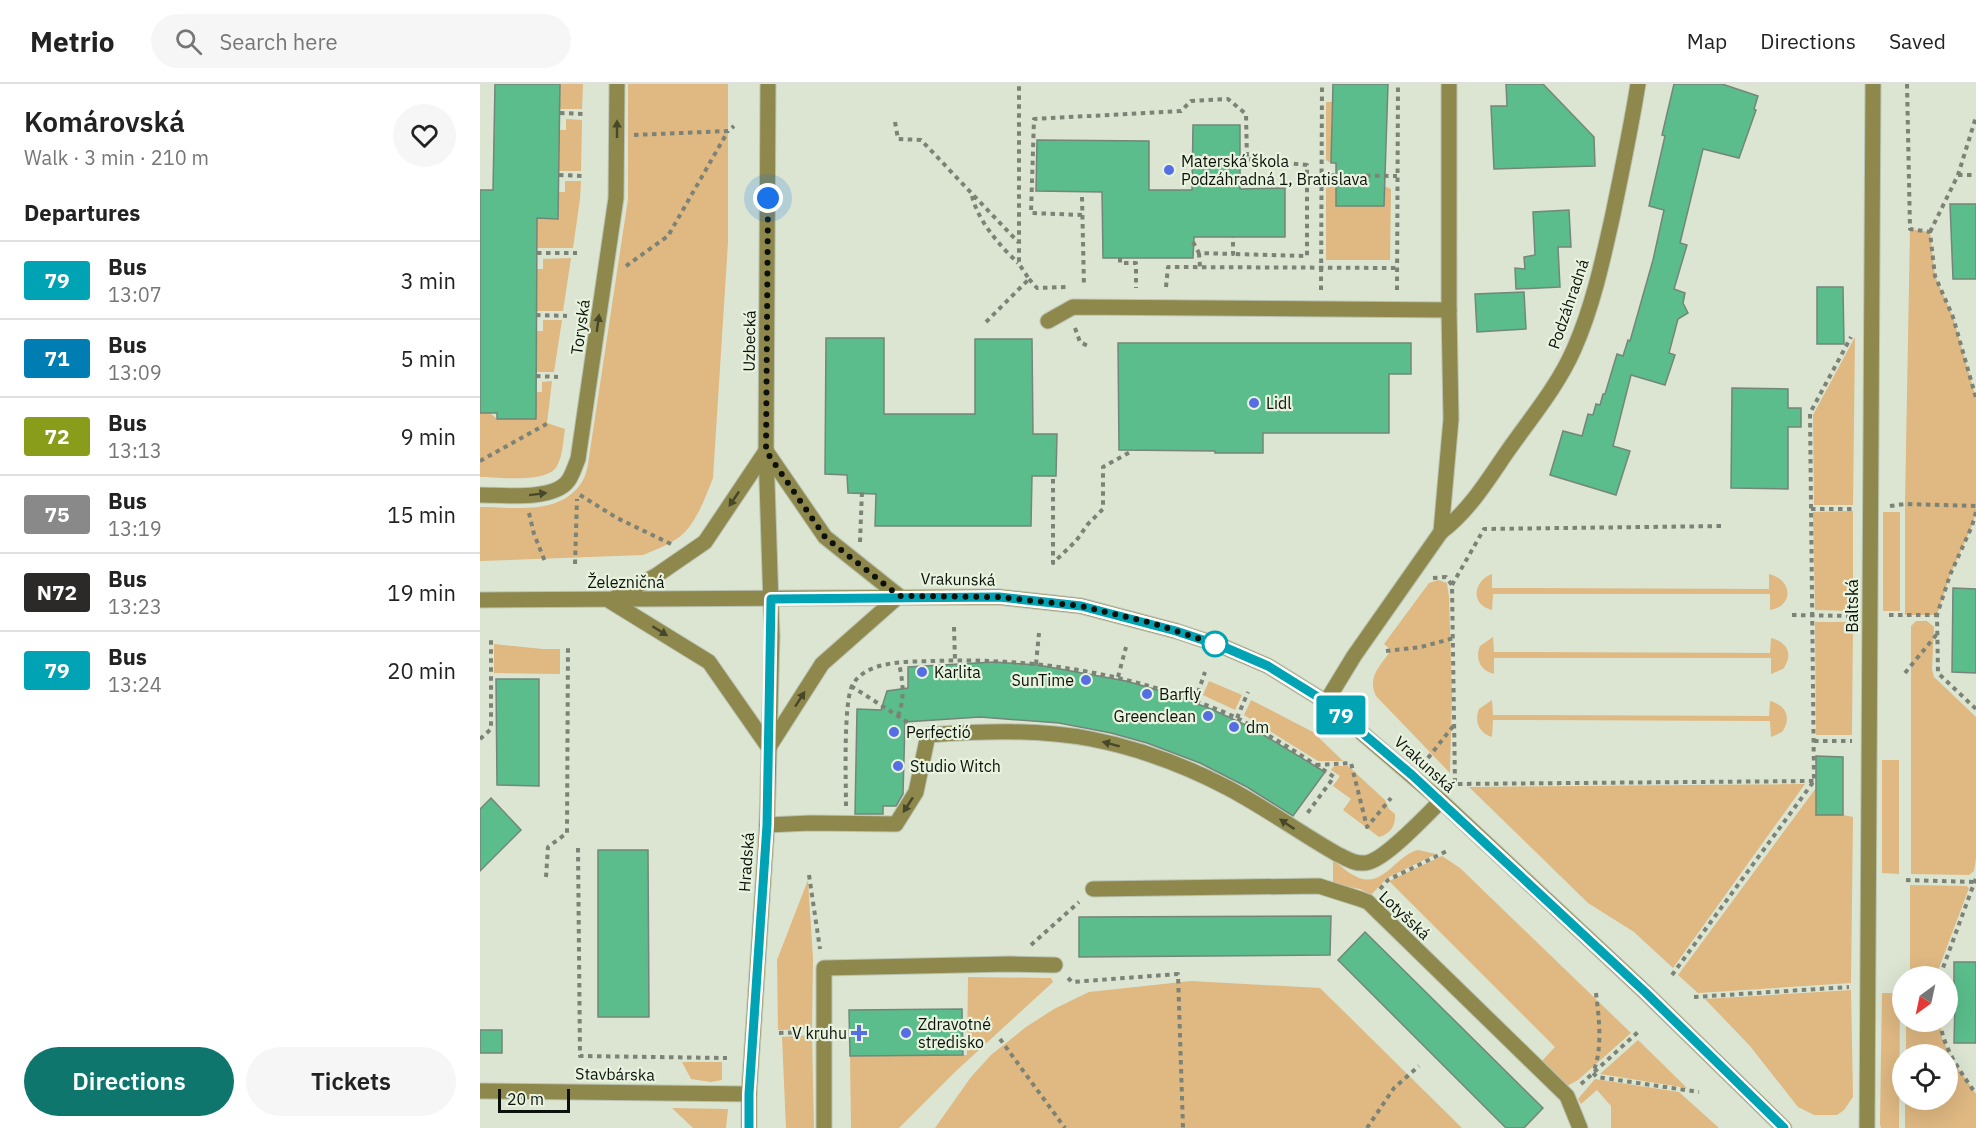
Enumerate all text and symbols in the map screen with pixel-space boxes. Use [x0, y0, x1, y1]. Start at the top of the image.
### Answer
search box [151, 14, 571, 68]
text: Metrio [30, 23, 115, 60]
icon: search [172, 25, 205, 58]
text: Search here [220, 27, 337, 56]
text: Map [1687, 27, 1727, 55]
text: Directions [1760, 27, 1856, 55]
text: Saved [1889, 27, 1946, 55]
text: Komárovská [24, 103, 185, 140]
button: heart [393, 104, 456, 167]
one-way arrow [612, 120, 621, 139]
text: Walk · 3 min · 210 m [24, 144, 209, 171]
place label: Materská škola Podzáhradná 1, Bratislava [1181, 151, 1368, 189]
marker: Materská škola Podzáhradná 1, Bratislava [1162, 163, 1176, 177]
your location [753, 183, 783, 213]
text: Departures [24, 198, 140, 227]
text: Bus [108, 252, 147, 281]
street label: Podzáhradná [1543, 256, 1593, 352]
text: 79 [44, 266, 70, 294]
text: 3 min [400, 266, 456, 295]
text: 13:07 [108, 281, 162, 308]
street label: Toryská [566, 298, 594, 356]
street label: Uzbecká [738, 310, 760, 372]
one-way arrow [594, 314, 603, 333]
text: Bus [108, 330, 147, 359]
text: 71 [44, 344, 70, 372]
text: 5 min [400, 344, 456, 373]
text: 13:09 [108, 359, 162, 386]
place label: Lidl [1266, 393, 1292, 413]
marker: Lidl [1247, 396, 1261, 410]
text: Bus [108, 408, 147, 437]
text: 72 [44, 422, 70, 450]
text: 9 min [400, 422, 456, 451]
text: 13:13 [108, 437, 162, 464]
text: Bus [108, 486, 147, 515]
one-way arrow [529, 489, 548, 498]
one-way arrow [728, 491, 740, 507]
text: 75 [44, 500, 70, 528]
text: 15 min [387, 500, 456, 529]
text: 13:19 [108, 515, 162, 542]
text: Bus [108, 564, 147, 593]
street label: Vrakunská [920, 568, 996, 590]
street label: Železničná [587, 572, 665, 592]
text: N72 [37, 578, 77, 606]
text: 19 min [387, 578, 456, 607]
street label: Baltská [1842, 579, 1862, 633]
text: 13:23 [108, 593, 162, 620]
one-way arrow [652, 626, 668, 637]
unlabelled marker [1202, 631, 1228, 657]
text: Bus [108, 642, 147, 671]
text: 79 [44, 656, 70, 684]
text: 20 min [387, 656, 456, 685]
place label: Karlita [934, 662, 981, 682]
marker: Karlita [915, 665, 929, 679]
place label: SunTime [1012, 670, 1074, 690]
text: 13:24 [108, 671, 162, 698]
marker: SunTime [1079, 673, 1093, 687]
place label: Barfly [1159, 684, 1201, 704]
marker: Barfly [1140, 687, 1154, 701]
one-way arrow [795, 690, 806, 707]
line badge: 79 [1314, 696, 1368, 734]
text: 79 [1328, 701, 1354, 729]
place label: Greenclean [1114, 706, 1196, 726]
marker: Greenclean [1201, 709, 1215, 723]
place label: dm [1246, 717, 1269, 737]
marker: dm [1227, 720, 1241, 734]
place label: Perfectió [906, 722, 971, 742]
marker: Perfectió [887, 725, 901, 739]
street label: Vrakunská [1390, 731, 1460, 797]
one-way arrow [1101, 739, 1119, 748]
place label: Studio Witch [910, 756, 1001, 776]
marker: Studio Witch [891, 759, 905, 773]
one-way arrow [903, 797, 914, 813]
one-way arrow [1279, 819, 1295, 830]
street label: Hradská [734, 831, 758, 892]
street label: Lotyšská [1375, 886, 1435, 944]
north arrow [1892, 966, 1958, 1032]
map controls [1892, 966, 1958, 1110]
place label: Zdravotné stredisko [918, 1014, 991, 1052]
place label: V kruhu [792, 1023, 847, 1043]
marker: V kruhu [852, 1026, 866, 1040]
marker: Zdravotné stredisko [899, 1026, 913, 1040]
button: locate [1892, 1044, 1958, 1110]
button: Directions [24, 1047, 234, 1116]
button: Tickets [246, 1047, 456, 1116]
street label: Stavbárska [575, 1063, 655, 1085]
scale bar [498, 1086, 570, 1114]
text: 20 m [507, 1089, 544, 1109]

